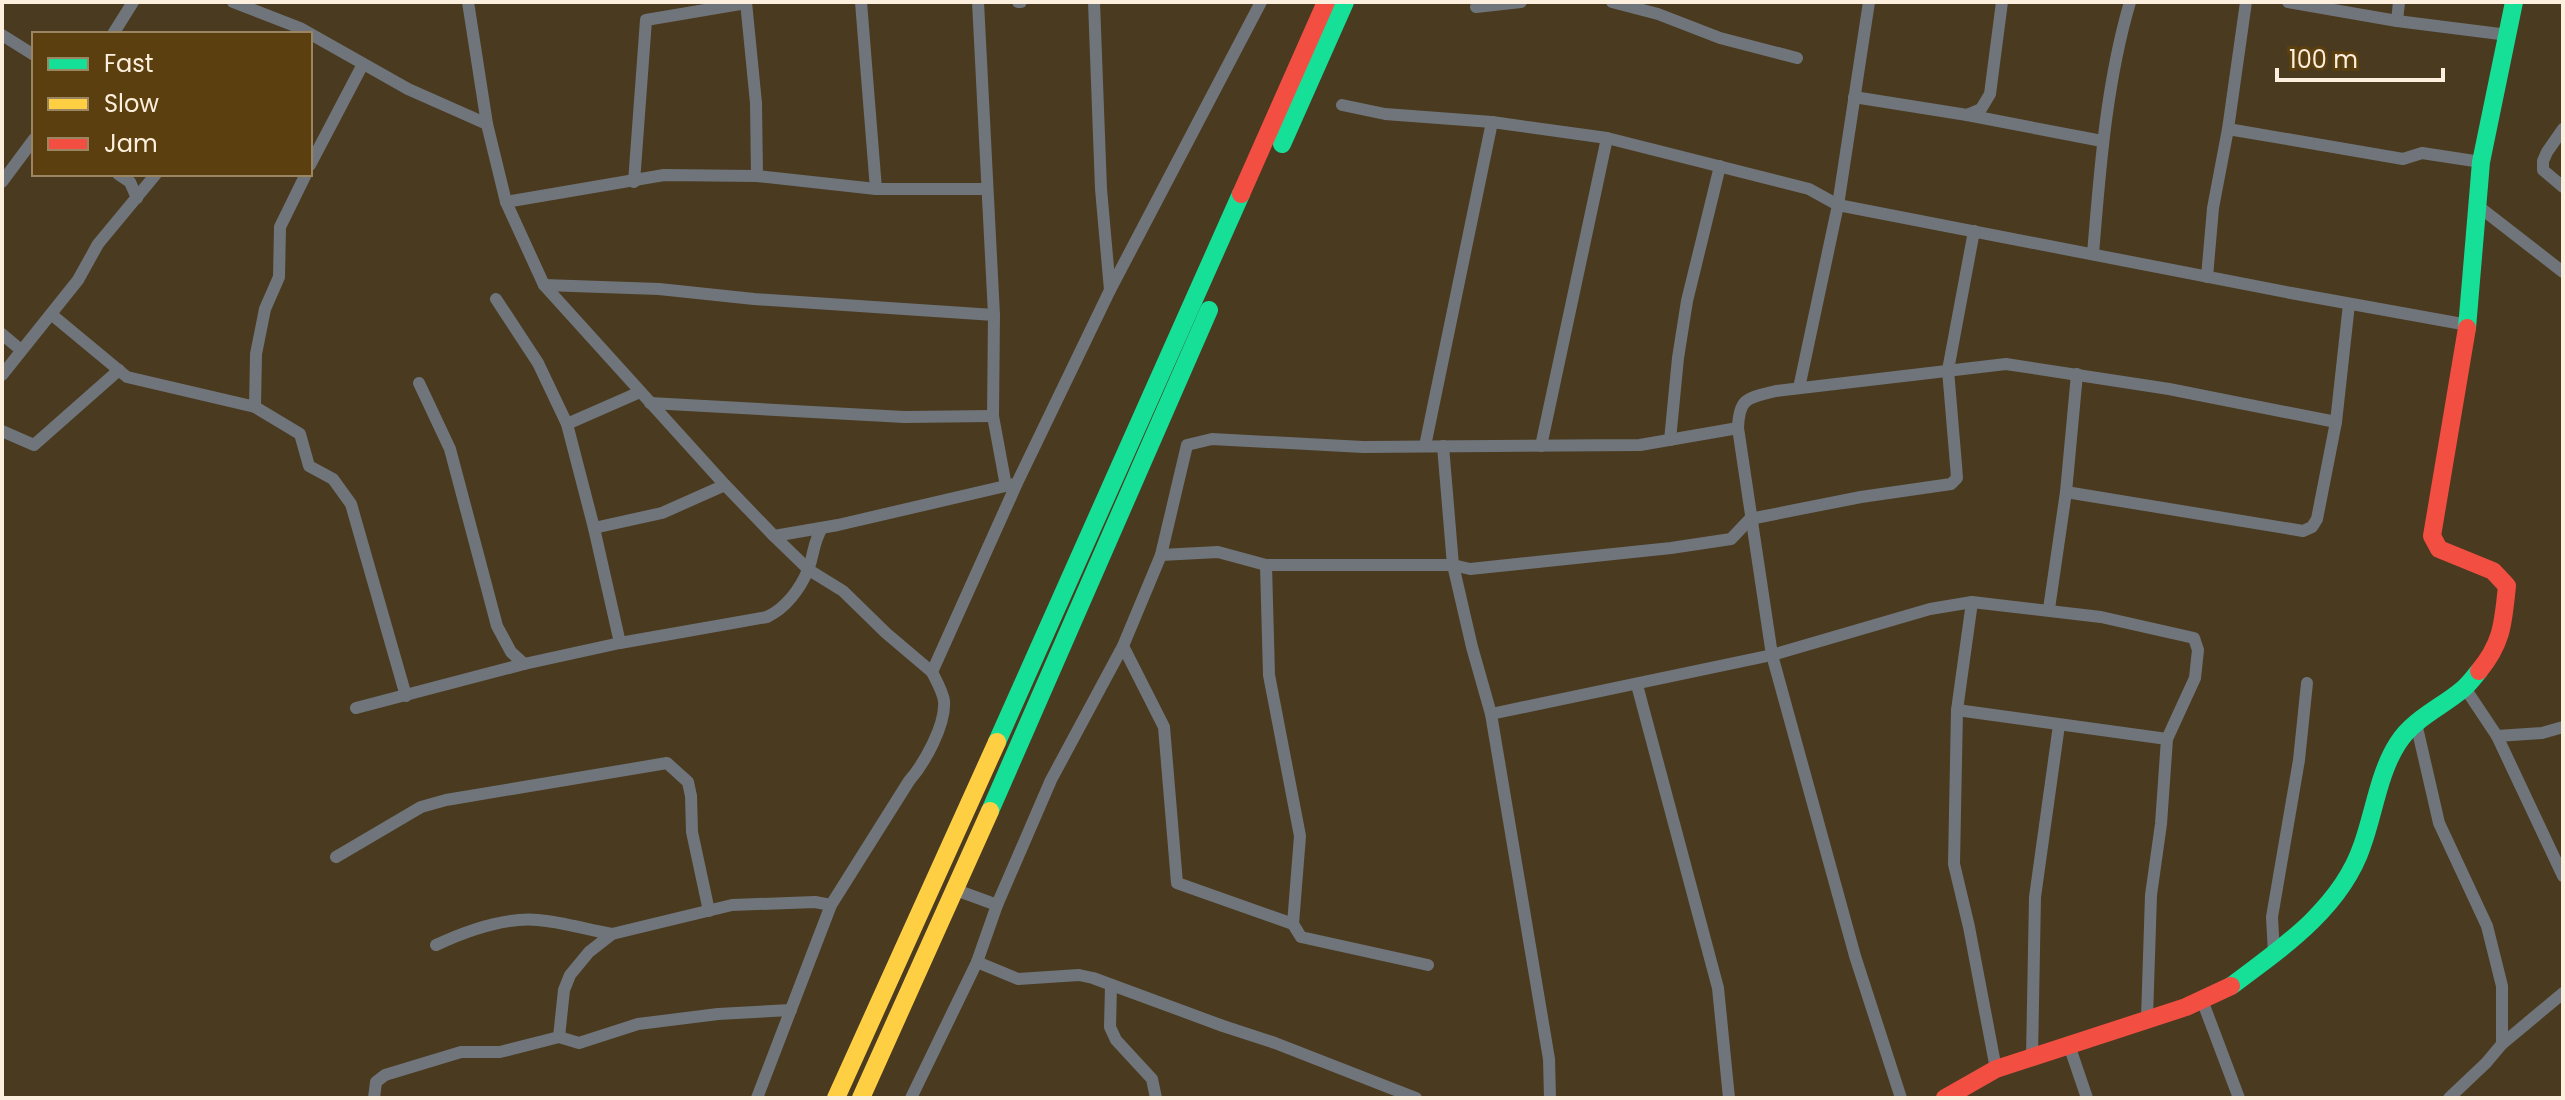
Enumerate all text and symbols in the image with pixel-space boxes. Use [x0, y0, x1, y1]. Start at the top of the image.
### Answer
legend [32, 32, 312, 176]
scale bar [2277, 32, 2443, 82]
text: 100 m [2289, 43, 2358, 76]
text: Fast [104, 47, 154, 80]
text: Slow [104, 87, 159, 120]
text: Jam [104, 127, 158, 160]

